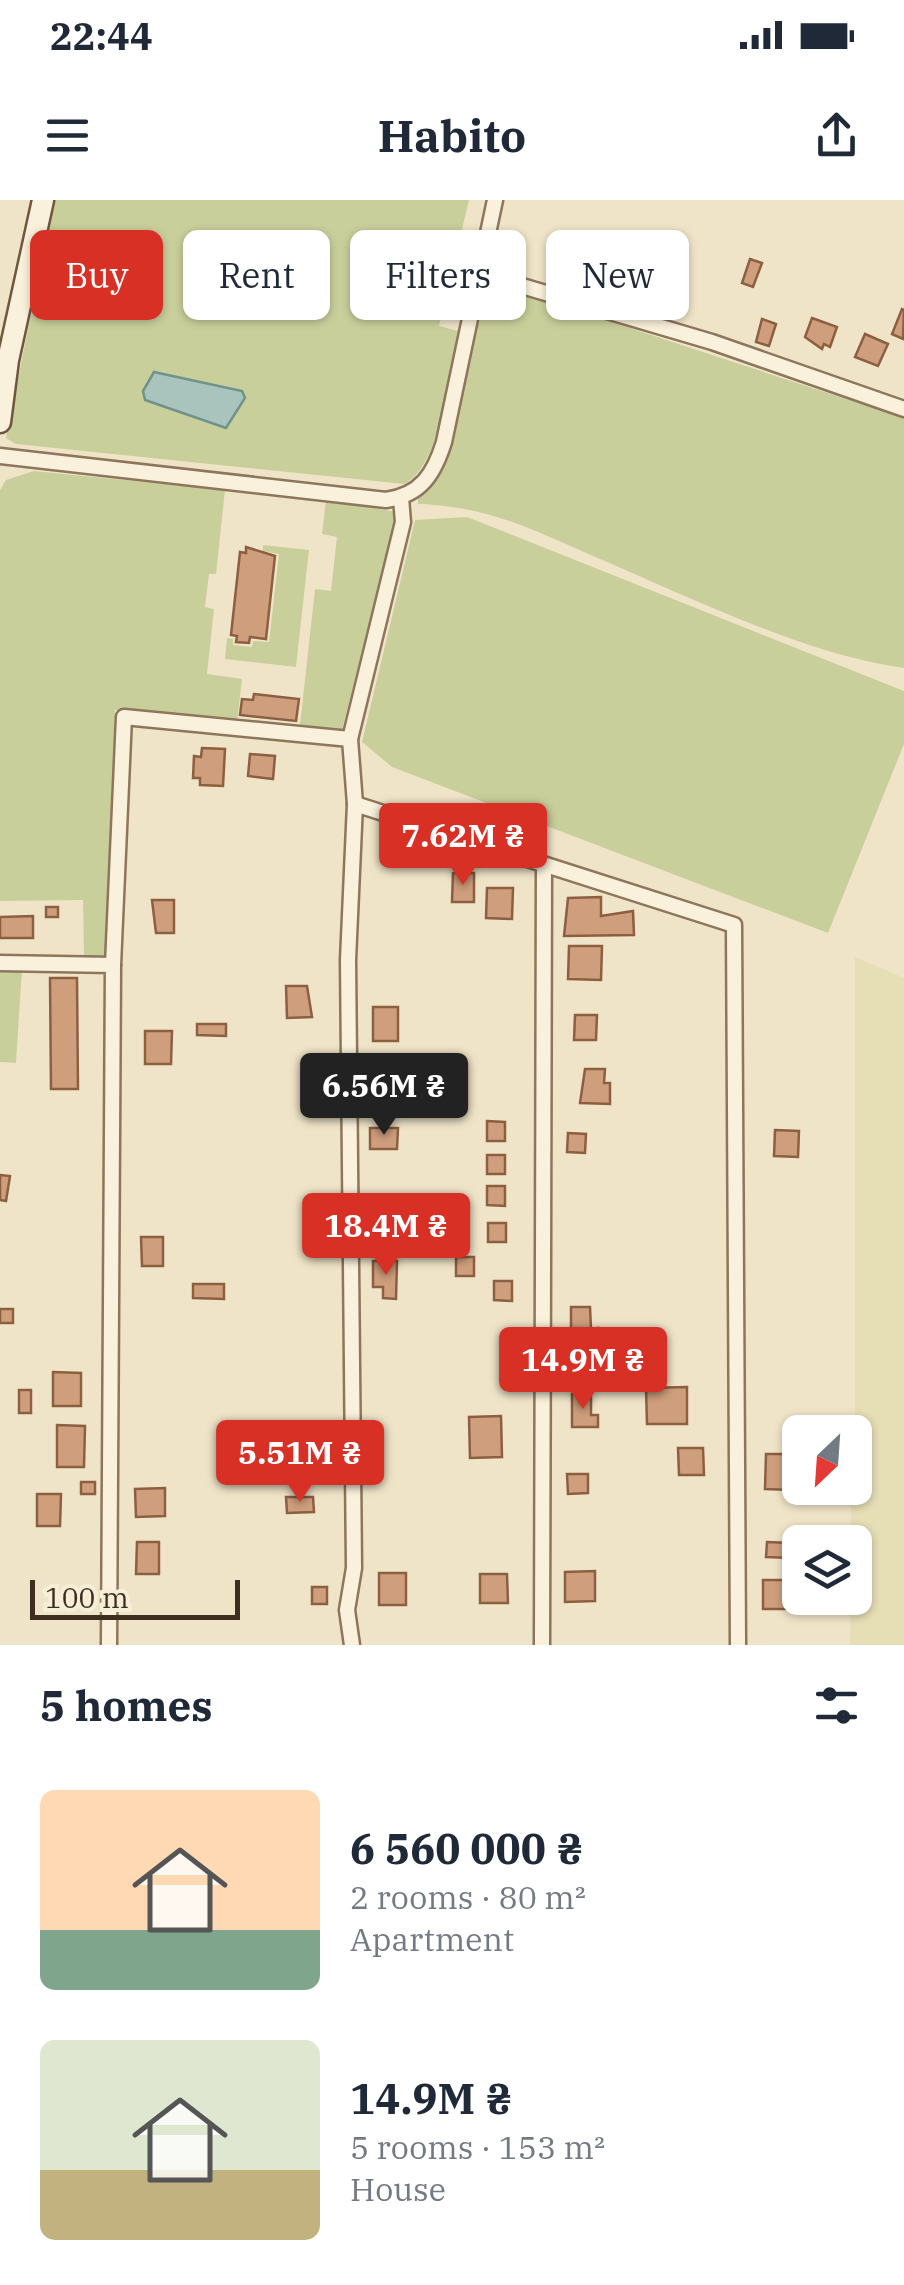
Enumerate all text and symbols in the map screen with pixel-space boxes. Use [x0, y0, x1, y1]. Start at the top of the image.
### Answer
text: 22:44 [50, 11, 153, 60]
text: Habito [378, 106, 526, 164]
icon: menu [40, 108, 95, 163]
icon: share [809, 108, 864, 163]
chip: Buy [30, 230, 163, 320]
chip: Rent [183, 230, 330, 320]
chip: Filters [350, 230, 526, 320]
chip: New [546, 230, 689, 320]
pin: 7.62M ₴ [371, 803, 555, 888]
text: 7.62M ₴ [401, 814, 525, 856]
pin: 6.56M ₴ [292, 1053, 476, 1138]
text: 6.56M ₴ [322, 1064, 446, 1106]
pin: 18.4M ₴ [294, 1193, 478, 1278]
text: 18.4M ₴ [324, 1204, 448, 1246]
pin: 14.9M ₴ [491, 1327, 675, 1412]
text: 14.9M ₴ [521, 1338, 645, 1380]
north arrow [782, 1415, 872, 1505]
map controls [782, 1415, 872, 1615]
pin: 5.51M ₴ [208, 1420, 392, 1505]
text: 5.51M ₴ [238, 1431, 362, 1473]
button: layers [782, 1525, 872, 1615]
scale bar [30, 1575, 240, 1620]
text: 100 m [45, 1579, 129, 1616]
text: 5 homes [40, 1678, 213, 1733]
icon: filters [809, 1678, 864, 1733]
text: 6 560 000 ₴ [350, 1821, 583, 1876]
icon: home [120, 1830, 240, 1950]
text: 2 rooms · 80 m² [350, 1876, 586, 1918]
text: Apartment [350, 1918, 514, 1960]
text: 14.9M ₴ [350, 2071, 512, 2126]
icon: home [120, 2080, 240, 2200]
text: 5 rooms · 153 m² [350, 2126, 605, 2168]
text: House [350, 2168, 446, 2210]

